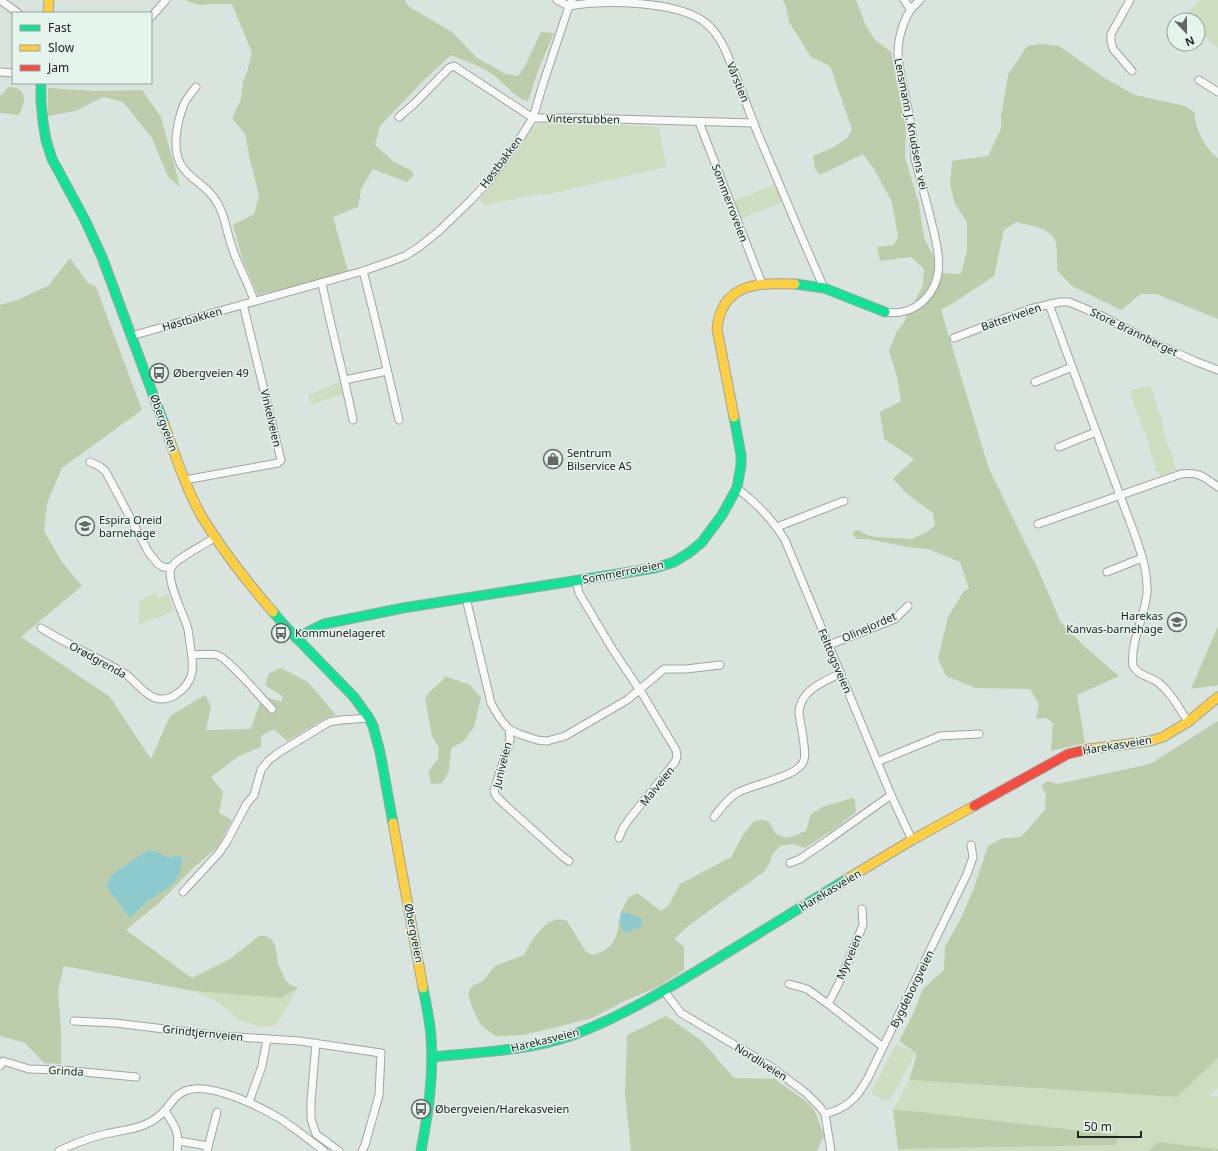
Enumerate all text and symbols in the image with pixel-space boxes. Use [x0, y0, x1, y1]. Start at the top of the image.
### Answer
legend [12, 12, 152, 84]
north arrow [1166, 12, 1206, 52]
text: Fast [48, 19, 72, 36]
text: N [1183, 33, 1197, 50]
text: Slow [48, 39, 75, 56]
street label: Lensmann J. Knudsens vei [891, 57, 932, 191]
text: Jam [47, 59, 69, 76]
street label: Vårstien [724, 59, 753, 104]
street label: Vinterstubben [546, 110, 620, 127]
street label: Høstbakken [476, 133, 525, 191]
street label: Sommerroveien [709, 162, 752, 244]
street label: Batteriveien [979, 299, 1043, 334]
street label: Høstbakken [160, 303, 224, 334]
street label: Store Brannberget [1088, 304, 1181, 359]
bus stop icon: Øbergveien 49 [148, 362, 170, 384]
place label: Øbergveien 49 [173, 365, 249, 380]
street label: Vinkelveien [258, 388, 285, 448]
street label: Øbergveien [147, 392, 182, 454]
place label: Sentrum Bilservice AS [567, 445, 632, 473]
shop icon: Sentrum Bilservice AS [542, 448, 564, 470]
place label: Espira Oreid barnehage [99, 512, 162, 540]
school or university icon: Espira Oreid barnehage [74, 515, 96, 537]
street label: Sommerroveien [581, 556, 665, 587]
street label: Olinejordet [839, 608, 898, 645]
place label: Harekas Kanvas-barnehage [1066, 608, 1163, 636]
school or university icon: Harekas Kanvas-barnehage [1166, 611, 1188, 633]
bus stop icon: Kommunelageret [270, 622, 292, 644]
place label: Kommunelageret [295, 625, 385, 640]
street label: Felttogsveien [815, 626, 856, 695]
street label: Orødgrenda [67, 638, 130, 681]
street label: Harekasveien [1081, 732, 1153, 757]
street label: Juniveien [488, 740, 514, 791]
street label: Maiveien [636, 763, 677, 809]
street label: Harekasveien [796, 865, 864, 914]
street label: Øbergveien [401, 902, 428, 964]
street label: Myrveien [832, 932, 865, 982]
street label: Bygdeborgveien [886, 947, 937, 1030]
street label: Grindtjernveien [162, 1021, 244, 1044]
street label: Harekasveien [509, 1024, 581, 1055]
street label: Nordliveien [732, 1039, 790, 1084]
street label: Grinda [48, 1062, 84, 1079]
bus stop icon: Øbergveien/Harekasveien [410, 1098, 432, 1120]
place label: Øbergveien/Harekasveien [435, 1101, 569, 1116]
scale bar [1078, 1113, 1141, 1139]
text: 50 m [1084, 1118, 1112, 1135]

